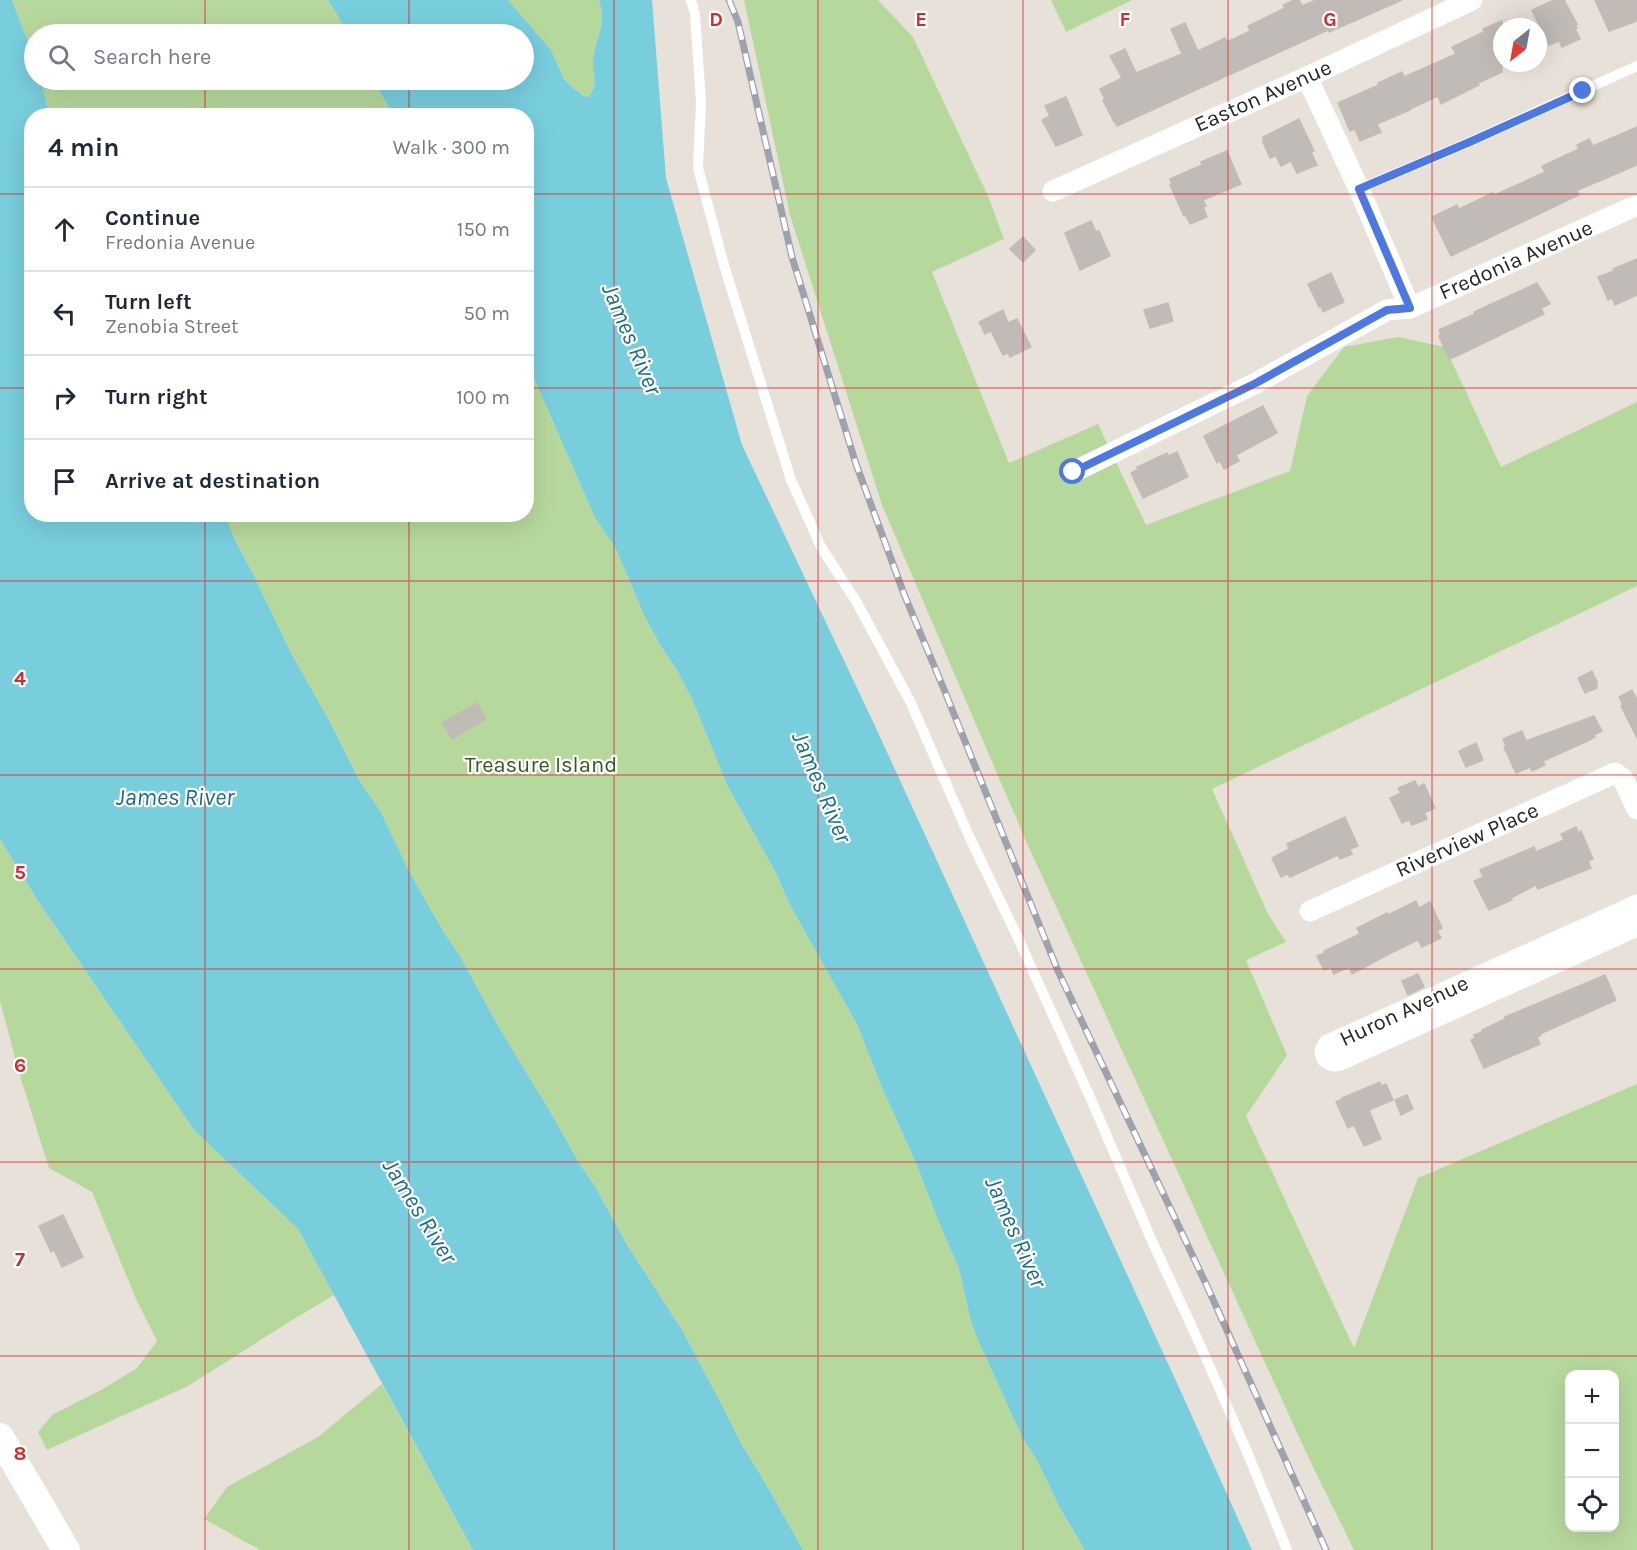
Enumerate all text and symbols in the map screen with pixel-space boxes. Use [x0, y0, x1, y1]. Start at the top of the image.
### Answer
text: D [709, 8, 723, 31]
text: E [915, 8, 927, 31]
text: F [1120, 8, 1131, 31]
text: G [1323, 8, 1337, 31]
north arrow [1493, 18, 1547, 72]
search box [24, 24, 534, 90]
icon: search [45, 41, 78, 74]
text: Search here [93, 44, 211, 70]
street label: Easton Avenue [1190, 54, 1336, 138]
route end [1569, 77, 1595, 103]
text: 4 min [48, 132, 119, 163]
text: Walk · 300 m [393, 136, 510, 159]
text: Continue [105, 205, 200, 231]
icon: ahead [48, 213, 81, 246]
street label: Fredonia Avenue [1435, 214, 1597, 306]
text: 150 m [457, 218, 510, 241]
text: Fredonia Avenue [105, 231, 255, 254]
water label: James River [596, 279, 668, 400]
text: Turn left [105, 289, 192, 315]
icon: left [48, 297, 81, 330]
text: 50 m [463, 302, 510, 325]
text: Zenobia Street [105, 315, 239, 338]
icon: right [48, 381, 81, 414]
text: Turn right [105, 384, 208, 410]
text: 100 m [456, 386, 510, 409]
route start [1059, 458, 1085, 484]
icon: arrive [48, 465, 81, 498]
text: Arrive at destination [105, 468, 320, 494]
text: 4 [14, 667, 26, 690]
water label: James River [786, 727, 858, 848]
park label: Treasure Island [465, 752, 617, 778]
water label: James River [116, 783, 235, 811]
street label: Riverview Place [1392, 797, 1542, 883]
text: 5 [14, 861, 26, 884]
street label: Huron Avenue [1336, 970, 1472, 1052]
text: 6 [14, 1054, 26, 1077]
water label: James River [377, 1153, 464, 1269]
water label: James River [979, 1172, 1053, 1293]
text: 7 [15, 1248, 25, 1271]
map controls [1565, 1370, 1619, 1532]
button: + [1565, 1370, 1619, 1424]
button: − [1565, 1424, 1619, 1478]
text: 8 [14, 1442, 26, 1465]
button: locate [1565, 1478, 1619, 1532]

